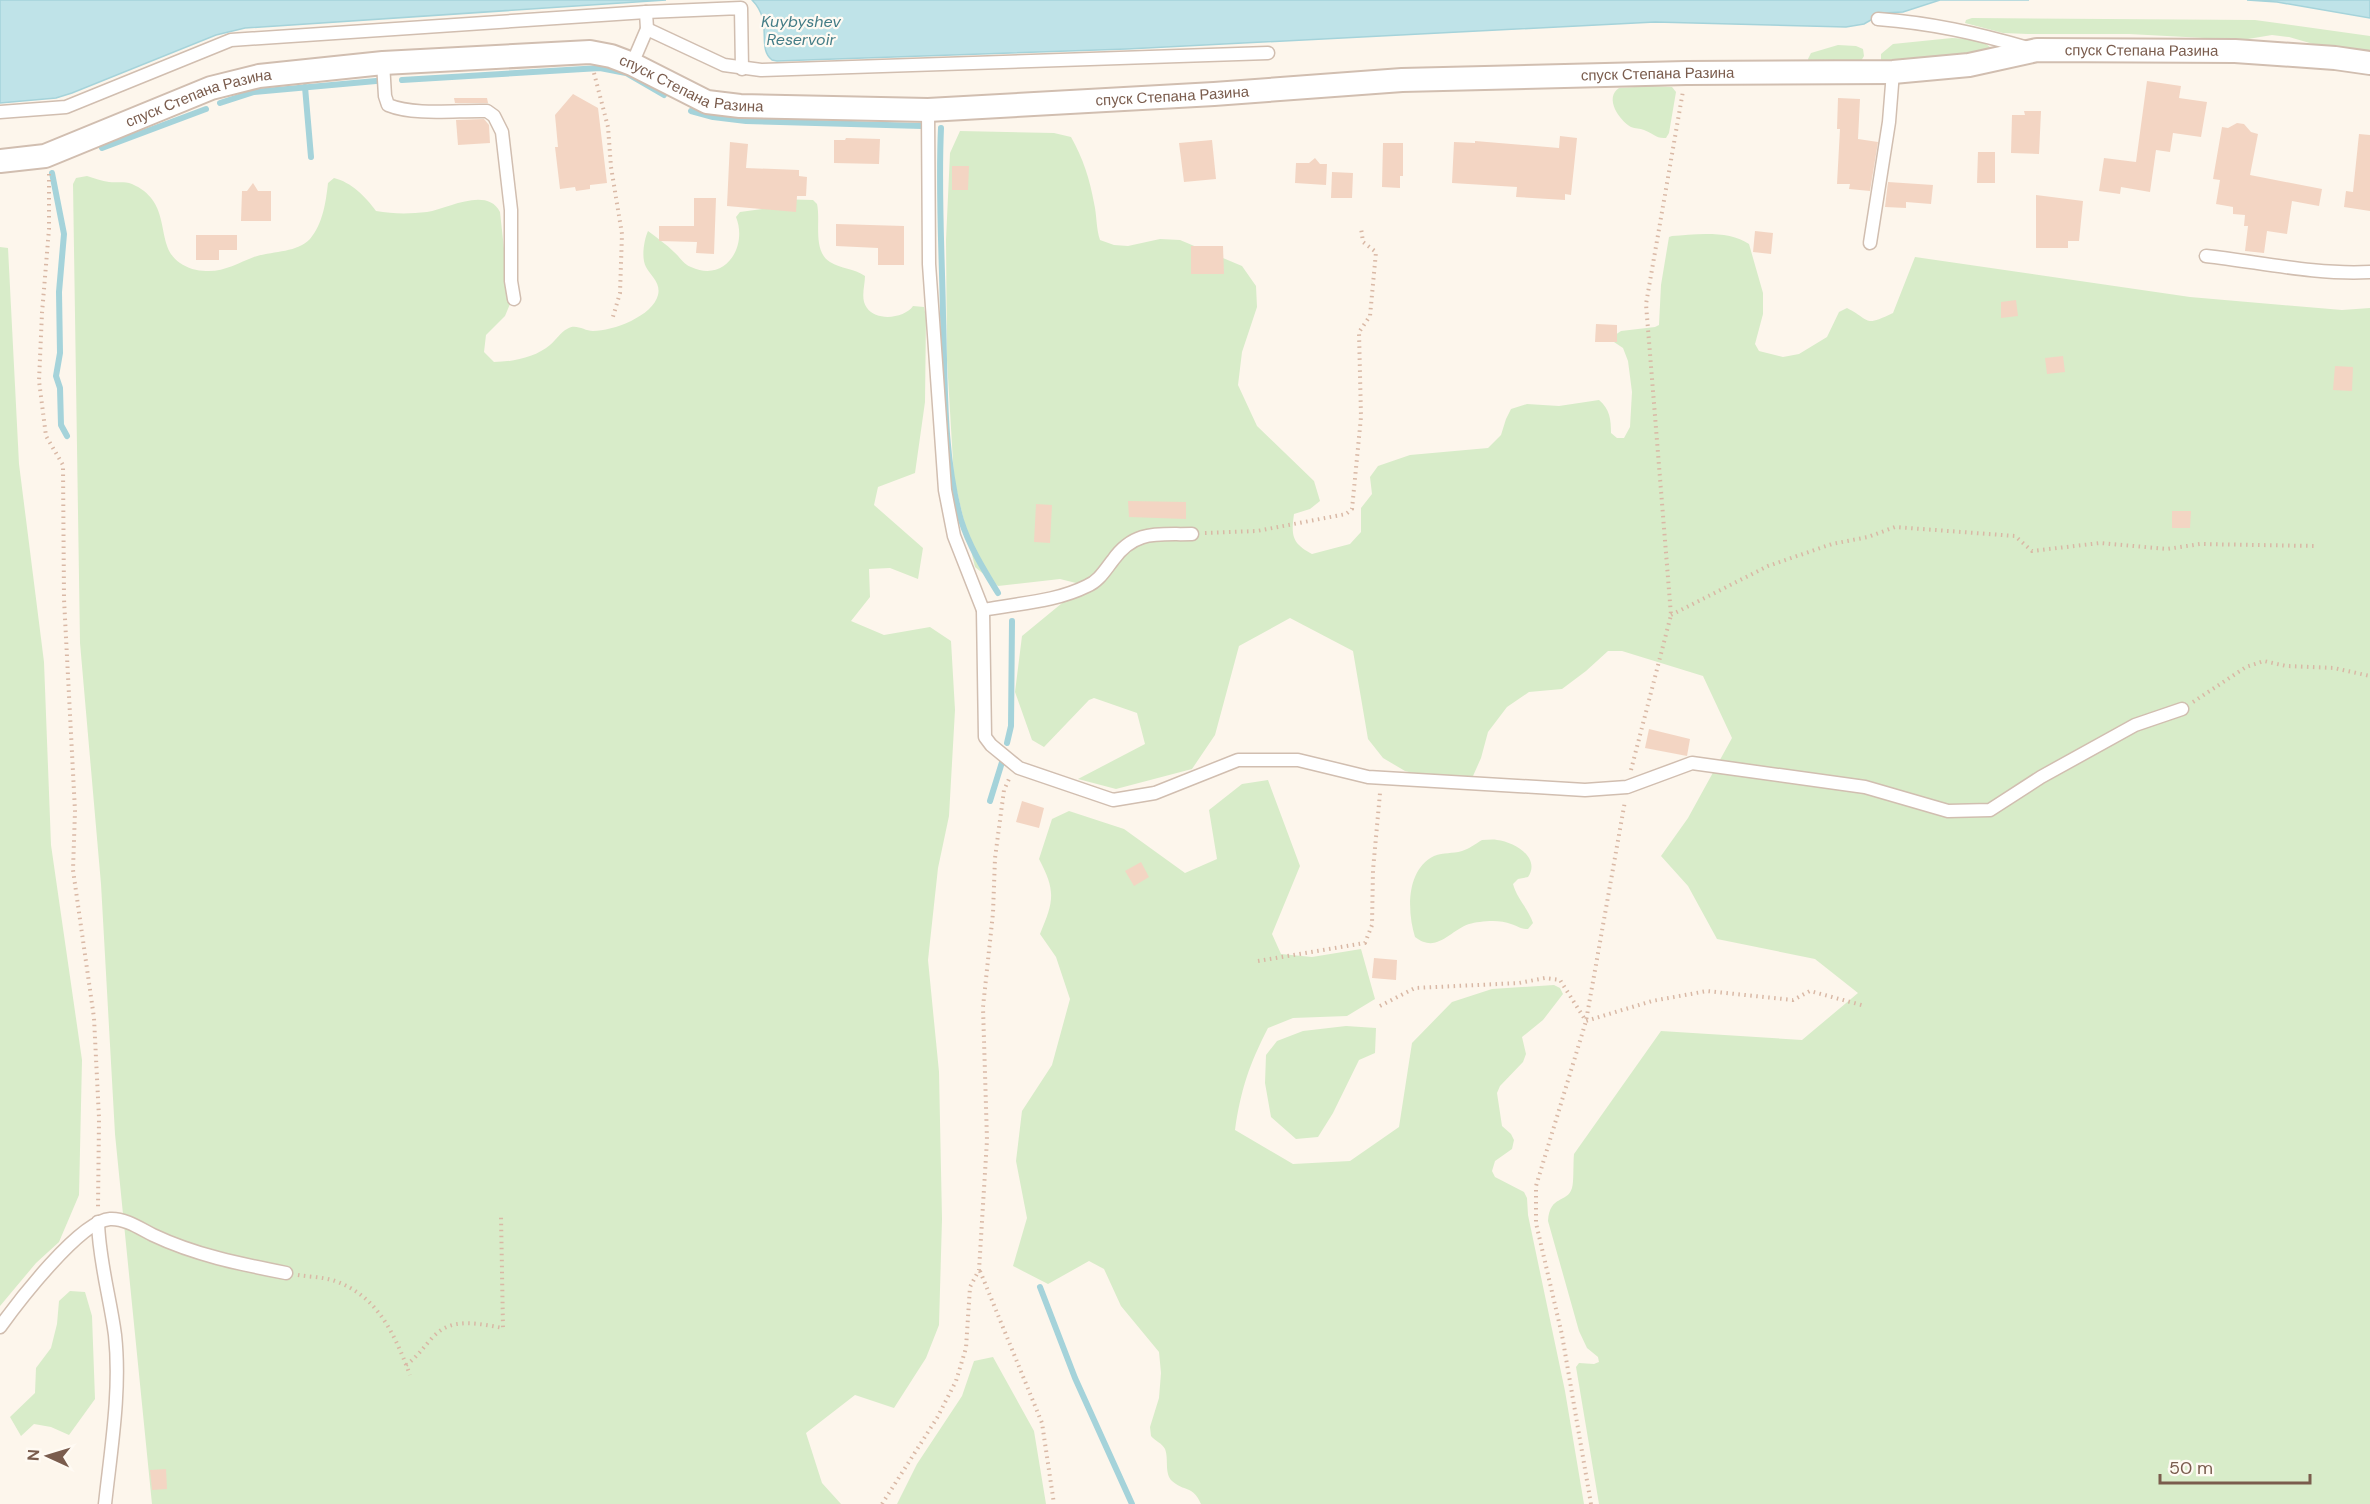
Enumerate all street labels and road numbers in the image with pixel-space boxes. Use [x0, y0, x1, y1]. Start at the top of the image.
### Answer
street label: спуск Степана Разина [2065, 40, 2219, 61]
street label: спуск Степана Разина [616, 50, 764, 117]
street label: спуск Степана Разина [1581, 63, 1735, 86]
street label: спуск Степана Разина [123, 65, 273, 132]
street label: спуск Степана Разина [1095, 81, 1250, 111]

